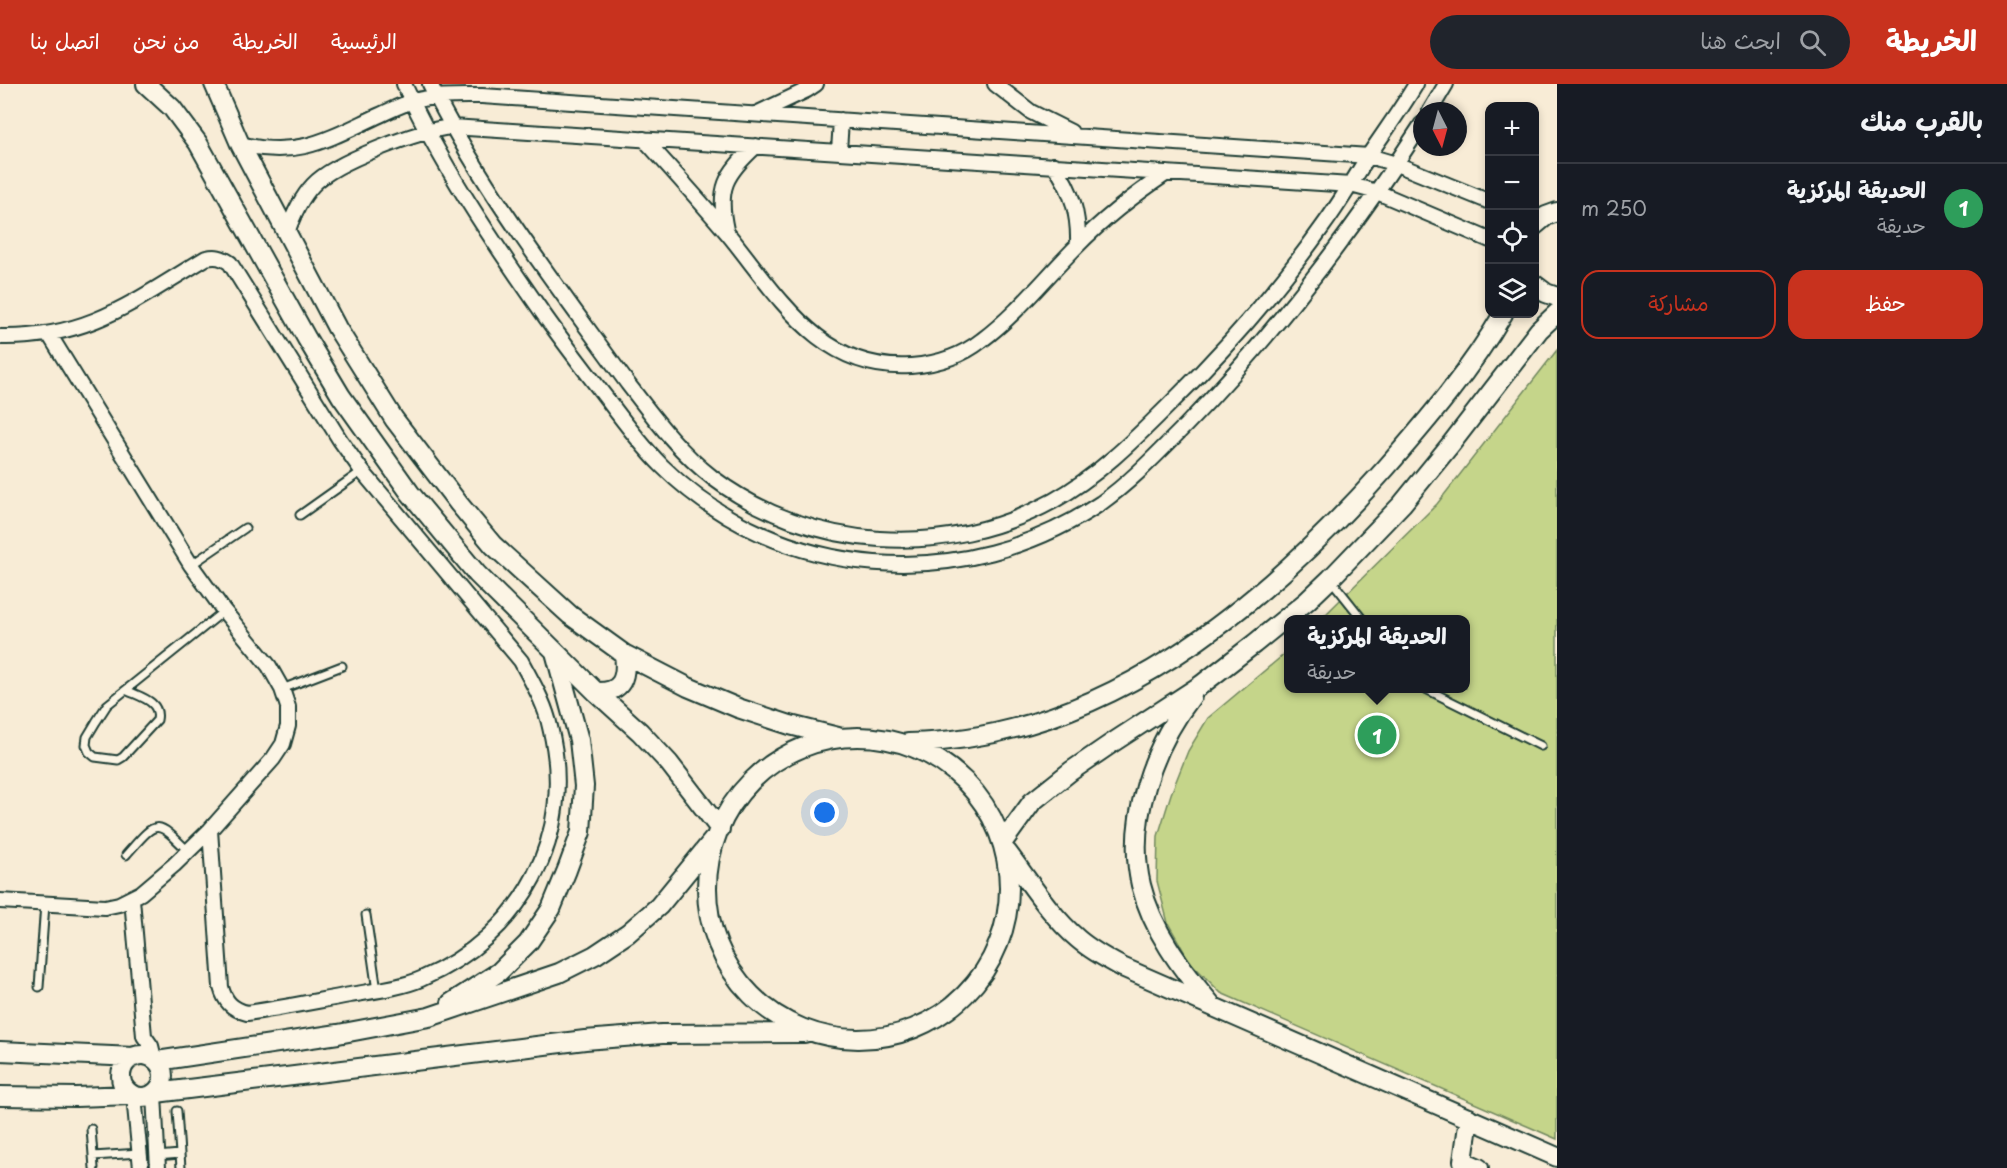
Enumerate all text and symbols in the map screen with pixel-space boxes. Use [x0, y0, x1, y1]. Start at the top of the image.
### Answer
search box [1430, 15, 1850, 69]
text: الخريطة [1886, 18, 1977, 61]
text: ابحث هنا [1700, 23, 1781, 56]
text: اتصل بنا [30, 24, 100, 56]
text: من نحن [133, 24, 199, 56]
text: الخريطة [232, 24, 298, 56]
text: الرئيسية [331, 24, 397, 56]
icon: search [1796, 26, 1829, 59]
text: بالقرب منك [1861, 101, 1983, 140]
north arrow [1413, 102, 1467, 156]
map controls [1485, 102, 1539, 318]
button: + [1485, 102, 1539, 156]
button: − [1485, 156, 1539, 210]
text: الحديقة المركزية [1787, 172, 1926, 205]
text: 250 m [1581, 193, 1647, 223]
text: 1 [1959, 193, 1968, 223]
button: locate [1485, 210, 1539, 264]
text: حديقة [1877, 210, 1926, 240]
button: layers [1485, 264, 1539, 318]
button: مشاركة [1581, 270, 1776, 339]
button: حفظ [1788, 270, 1983, 339]
popup [1284, 615, 1470, 693]
text: الحديقة المركزية [1307, 618, 1447, 651]
text: حديقة [1307, 656, 1356, 686]
pin: 1 [1358, 712, 1396, 758]
your location [810, 798, 839, 827]

